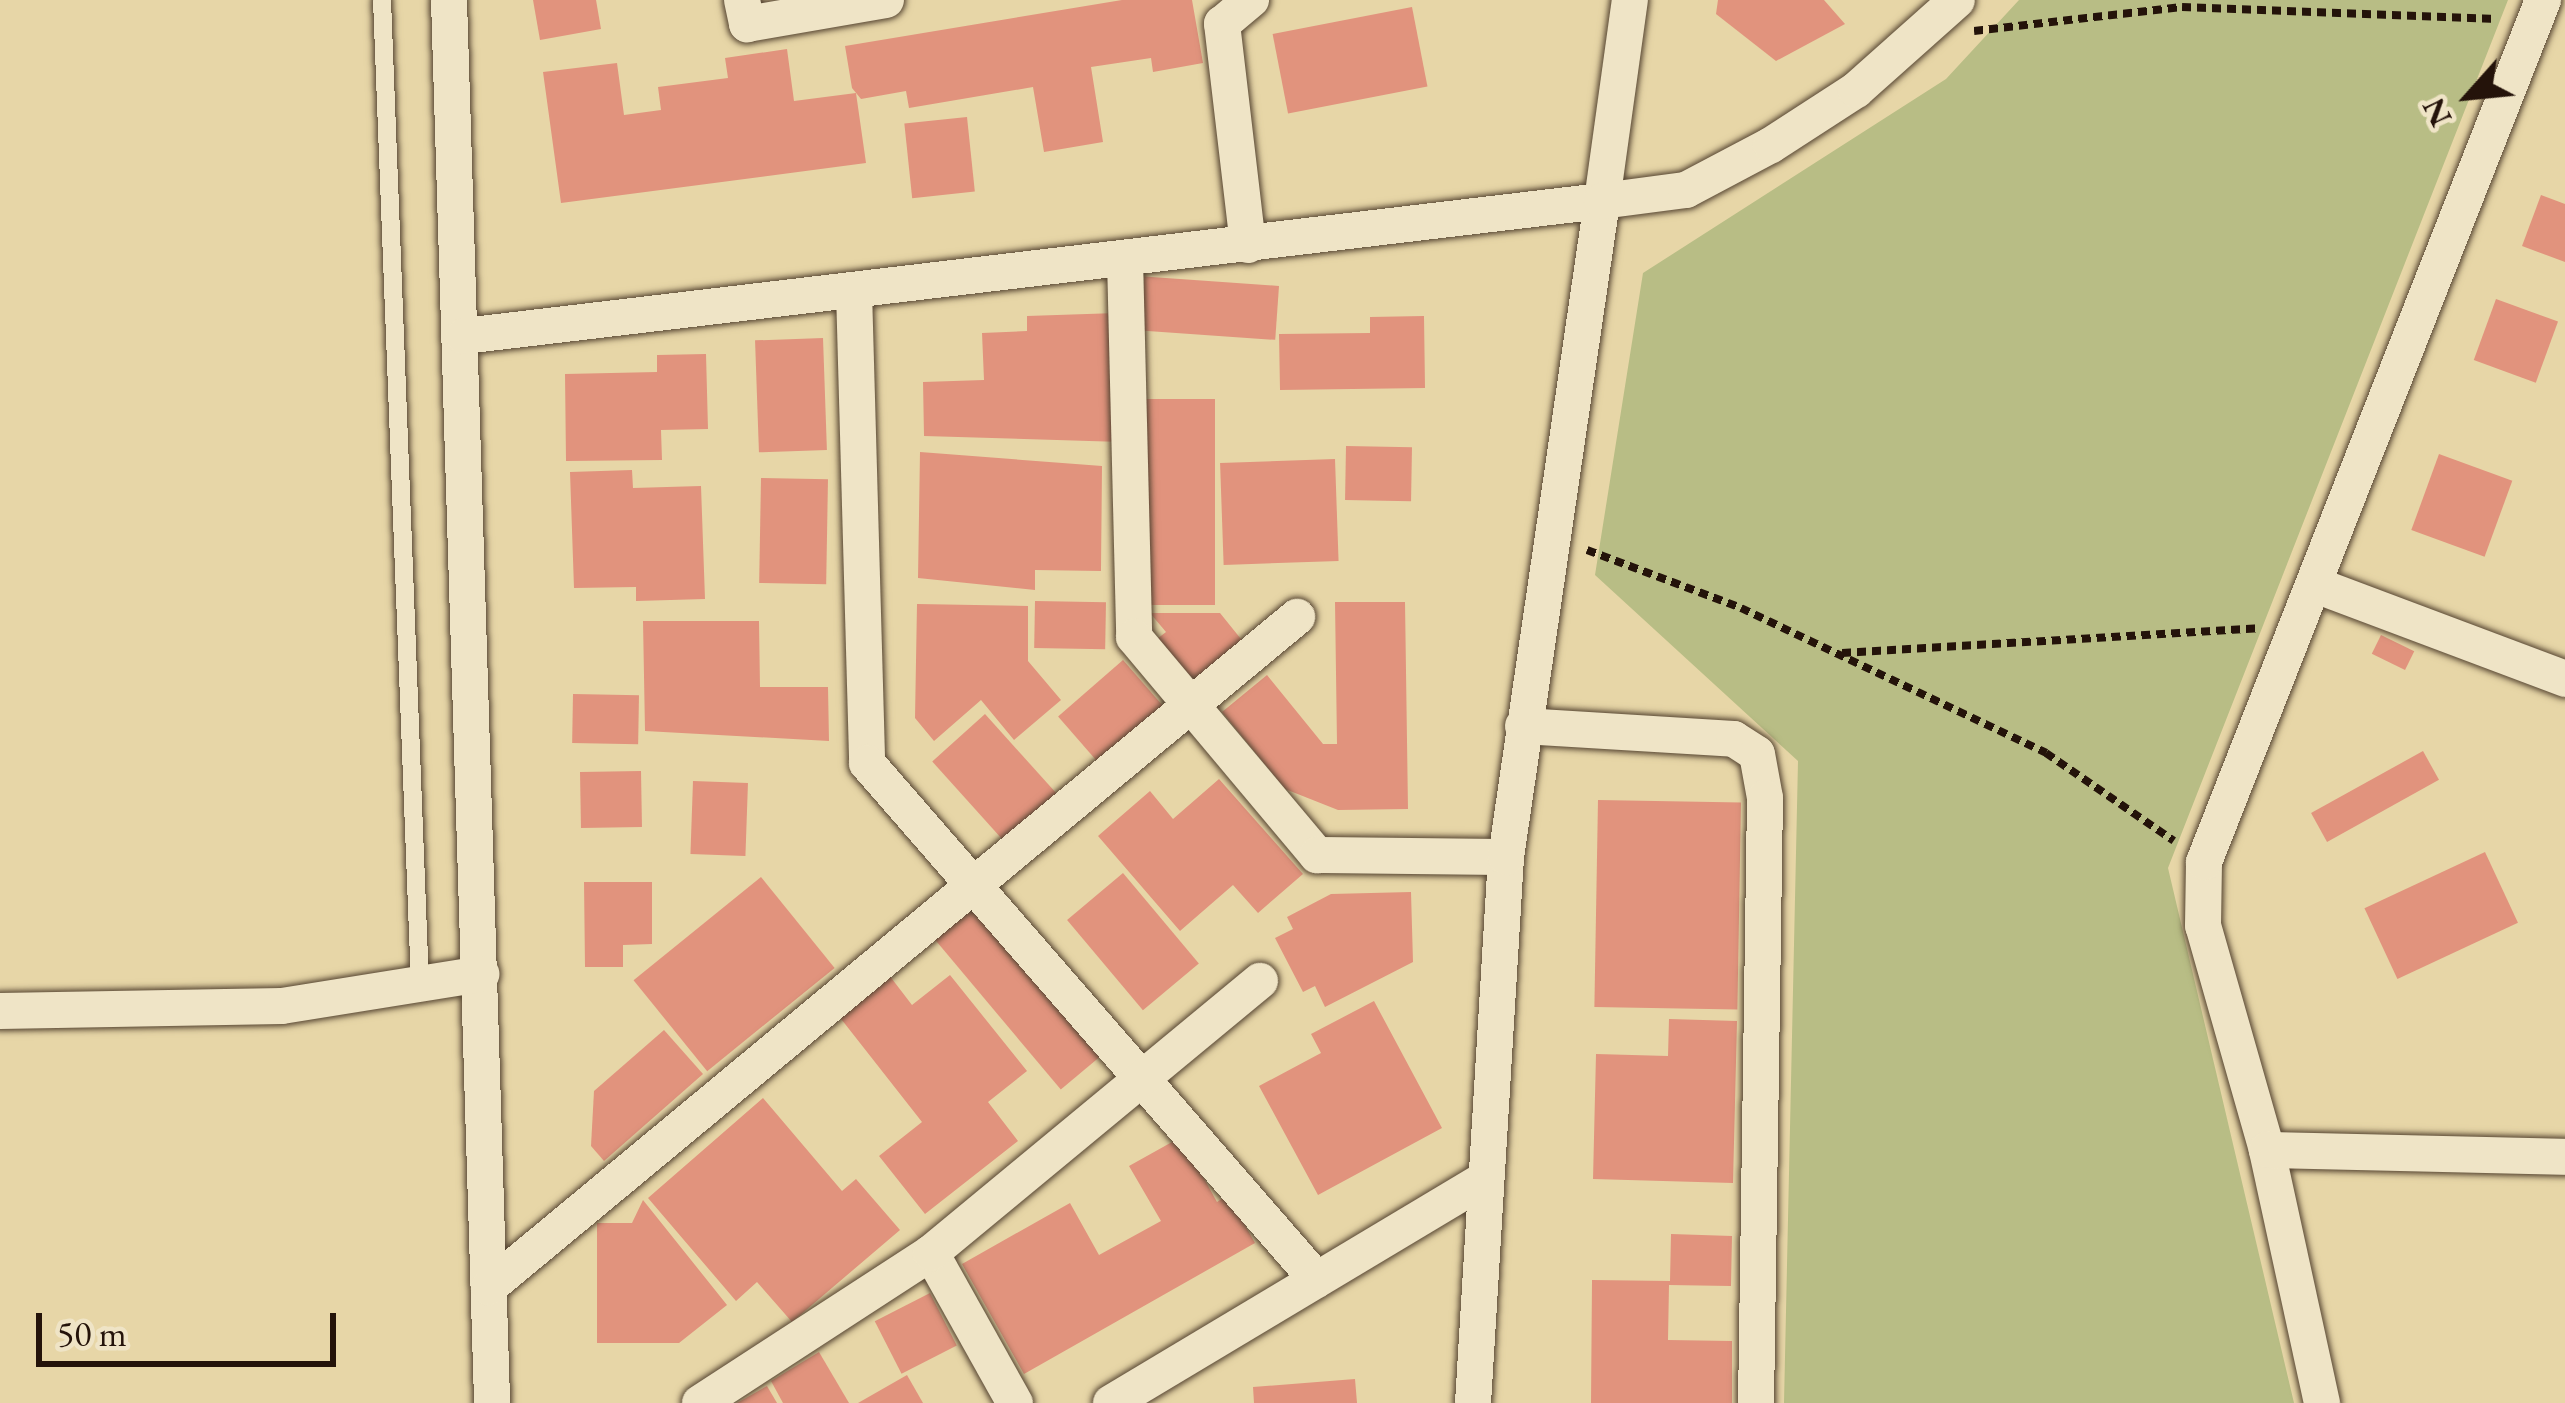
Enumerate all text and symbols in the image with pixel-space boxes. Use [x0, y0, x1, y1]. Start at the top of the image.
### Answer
north arrow [2409, 36, 2529, 156]
text: N [2411, 91, 2462, 134]
scale bar [42, 1289, 342, 1363]
text: 50 m [57, 1310, 127, 1357]

